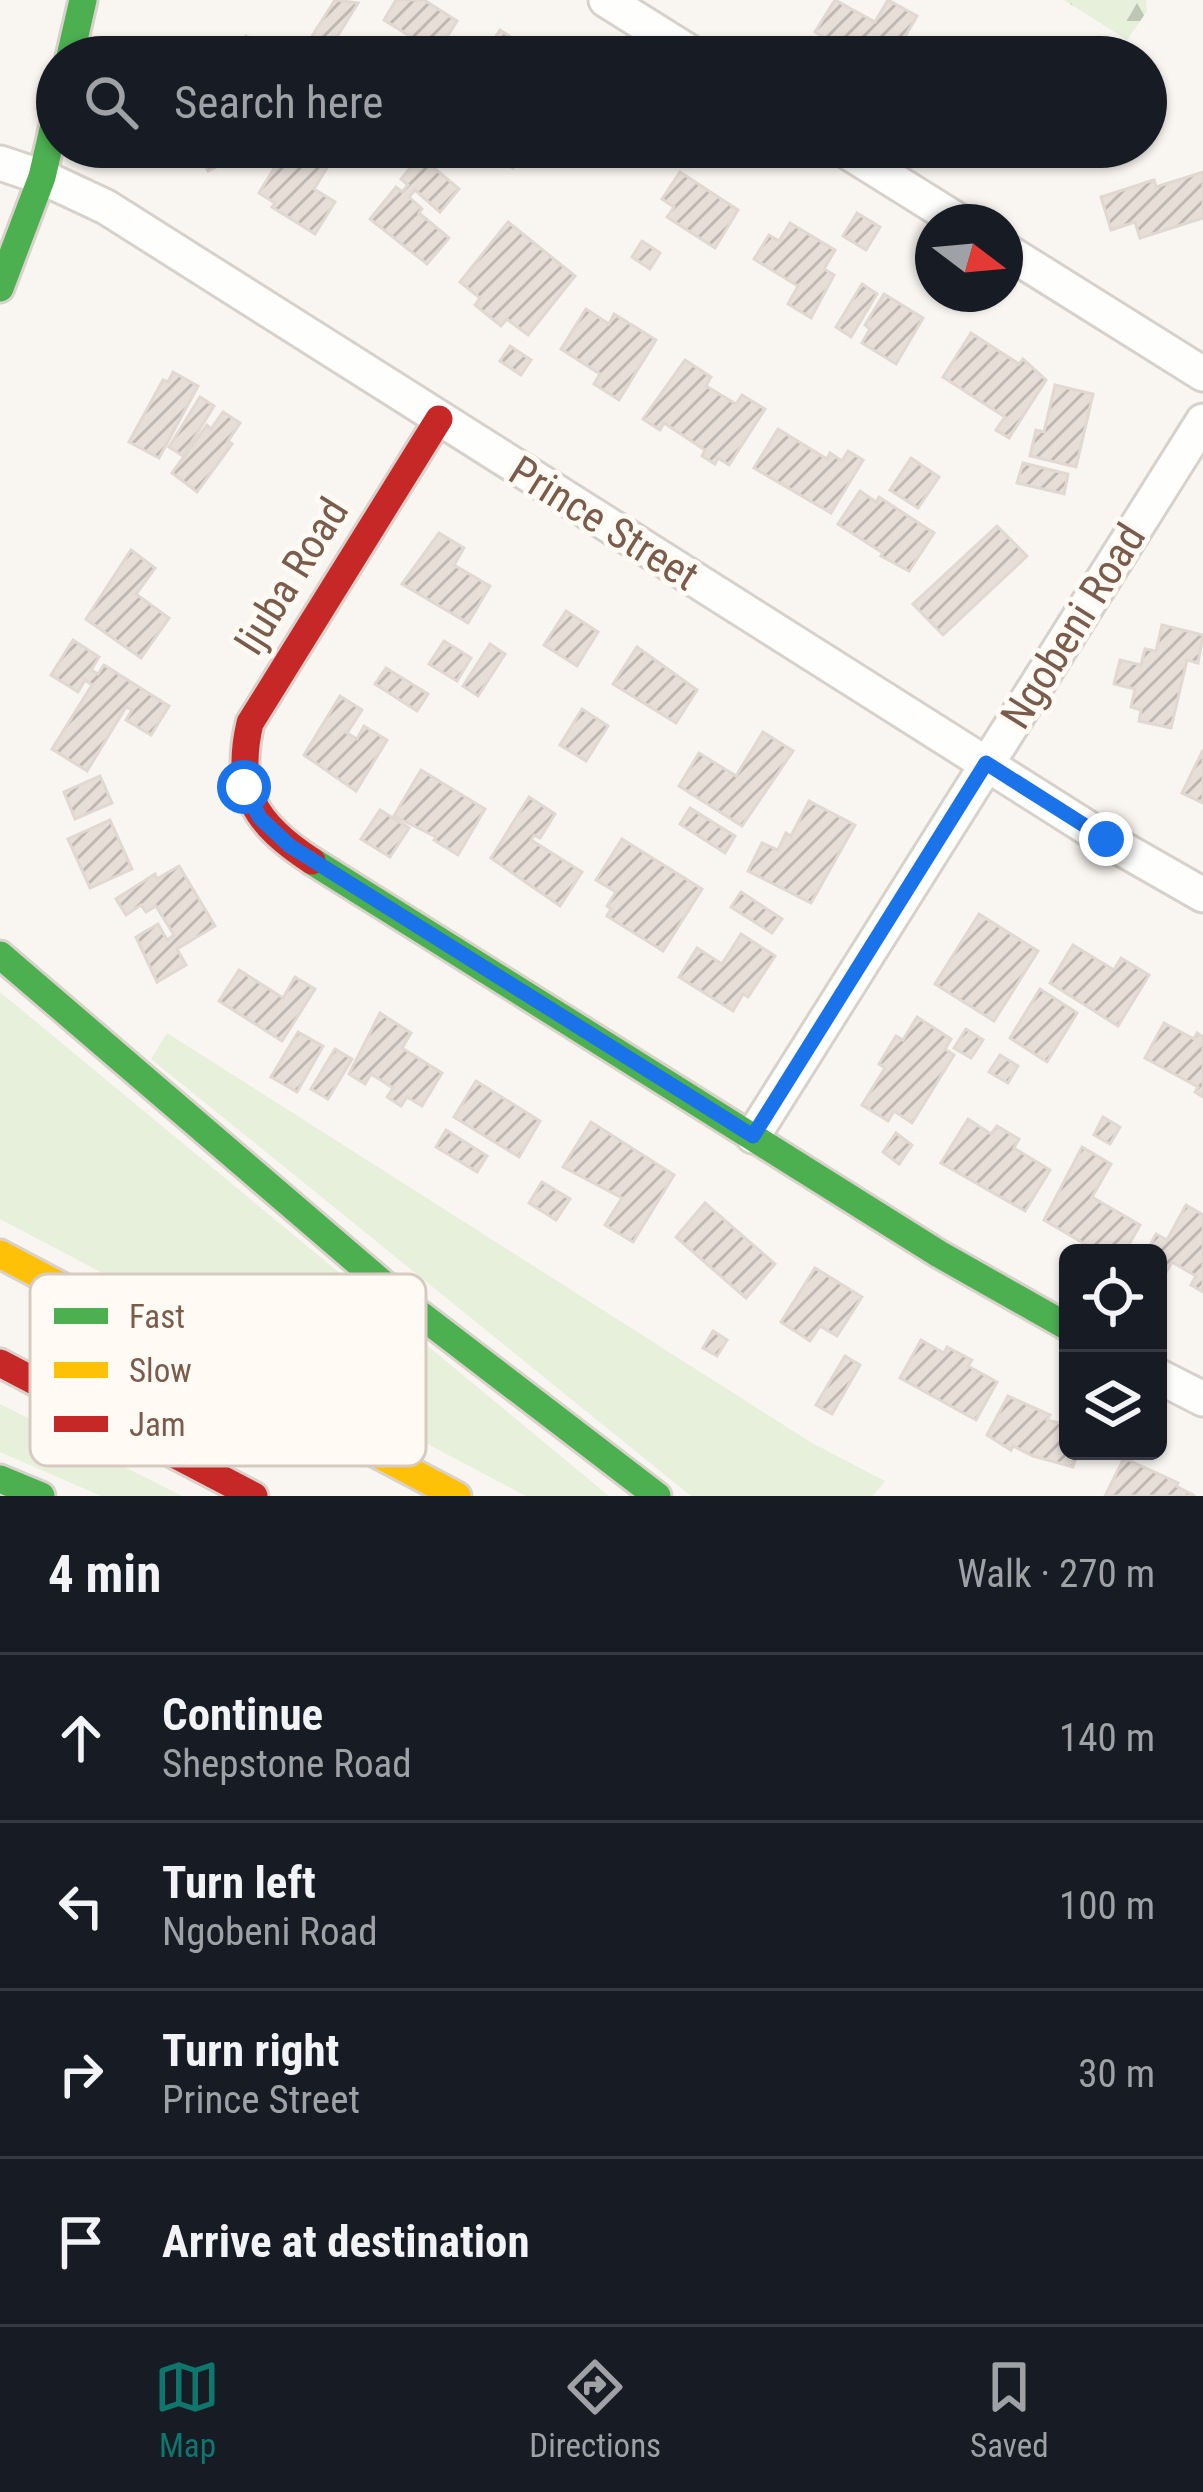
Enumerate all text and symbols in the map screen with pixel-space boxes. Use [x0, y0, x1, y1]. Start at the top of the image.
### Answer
search box [36, 36, 1167, 168]
icon: search [78, 69, 144, 135]
text: Search here [174, 76, 383, 129]
north arrow [915, 204, 1023, 312]
street label: Prince Street [501, 446, 707, 600]
street label: Ijuba Road [224, 489, 358, 663]
street label: Ngobeni Road [991, 515, 1155, 737]
route start [217, 760, 271, 814]
route end [1079, 812, 1133, 866]
map controls [1059, 1244, 1167, 1460]
button: locate [1059, 1244, 1167, 1352]
legend [30, 1274, 426, 1466]
text: Fast [129, 1297, 185, 1336]
text: Slow [129, 1351, 192, 1390]
button: layers [1059, 1352, 1167, 1460]
text: Jam [129, 1405, 186, 1444]
text: 4 min [48, 1545, 161, 1604]
text: Walk · 270 m [957, 1551, 1155, 1597]
text: Continue [162, 1688, 323, 1741]
icon: ahead [48, 1705, 114, 1771]
text: 140 m [1059, 1715, 1155, 1761]
text: Shepstone Road [162, 1741, 412, 1787]
text: Turn left [162, 1856, 316, 1909]
icon: left [48, 1873, 114, 1939]
text: 100 m [1059, 1883, 1155, 1929]
text: Ngobeni Road [162, 1909, 378, 1955]
text: Turn right [162, 2024, 339, 2077]
icon: right [48, 2041, 114, 2107]
text: 30 m [1078, 2051, 1155, 2097]
text: Prince Street [162, 2077, 360, 2123]
icon: arrive [48, 2209, 114, 2275]
text: Arrive at destination [162, 2215, 530, 2268]
tab: Map [154, 2354, 220, 2465]
tab: Directions [529, 2354, 661, 2465]
tab: Saved [970, 2354, 1049, 2465]

